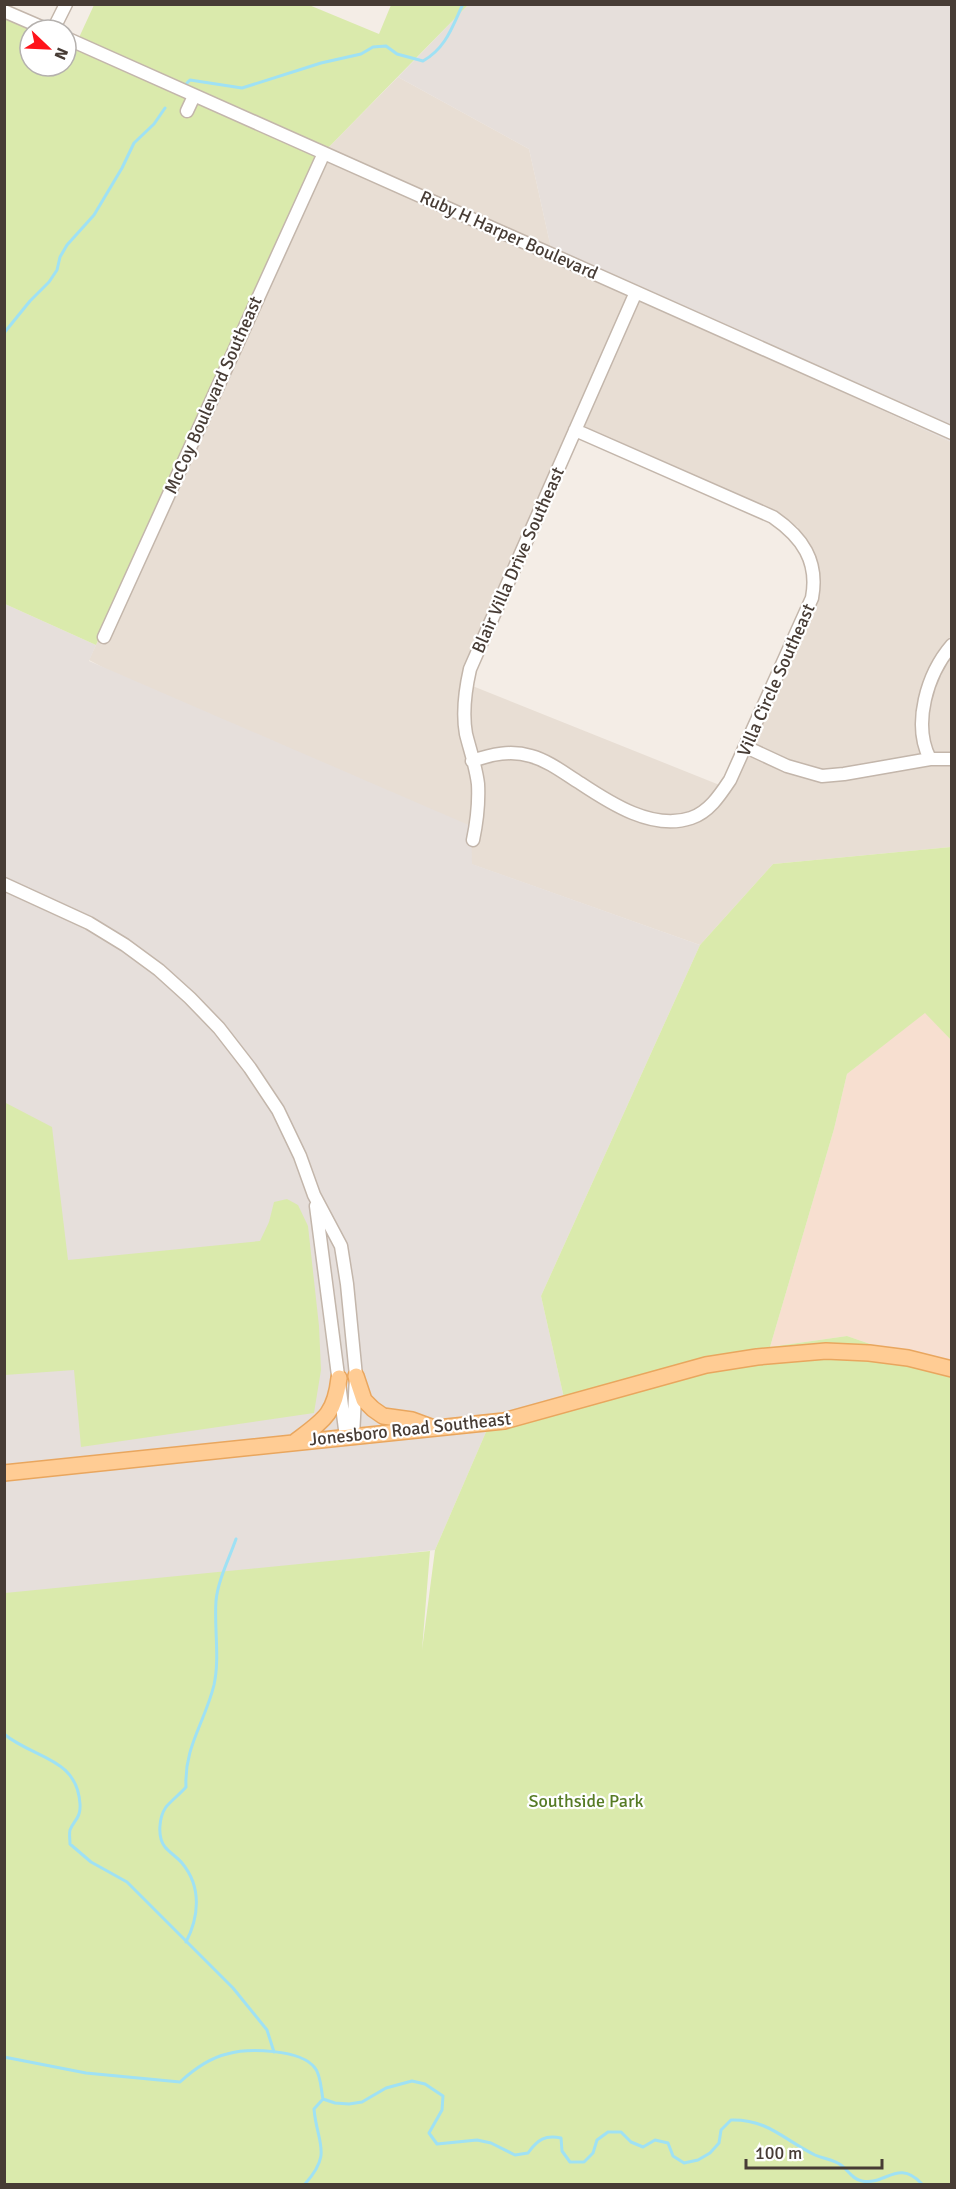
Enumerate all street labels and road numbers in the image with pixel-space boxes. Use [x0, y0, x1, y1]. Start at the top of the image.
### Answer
street label: Ruby H Harper Boulevard [417, 186, 601, 284]
street label: McCoy Boulevard Southeast [159, 293, 267, 497]
street label: Blair Villa Drive Southeast [467, 464, 569, 656]
street label: Villa Circle Southeast [732, 600, 820, 760]
street label: Jonesboro Road Southeast [308, 1407, 512, 1451]

